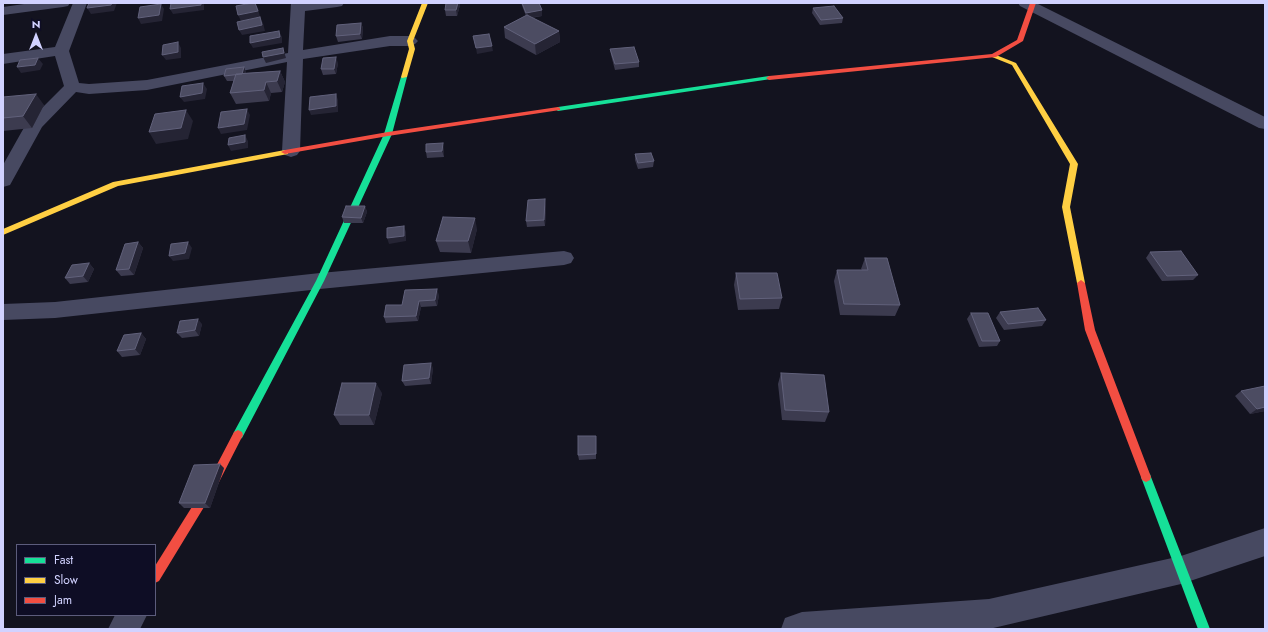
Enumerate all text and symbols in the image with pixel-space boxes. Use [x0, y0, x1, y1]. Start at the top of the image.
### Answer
north arrow [16, 16, 56, 56]
text: N [32, 16, 40, 32]
legend [16, 544, 156, 616]
text: Fast [54, 551, 73, 569]
text: Slow [54, 571, 78, 589]
text: Jam [54, 591, 72, 609]

